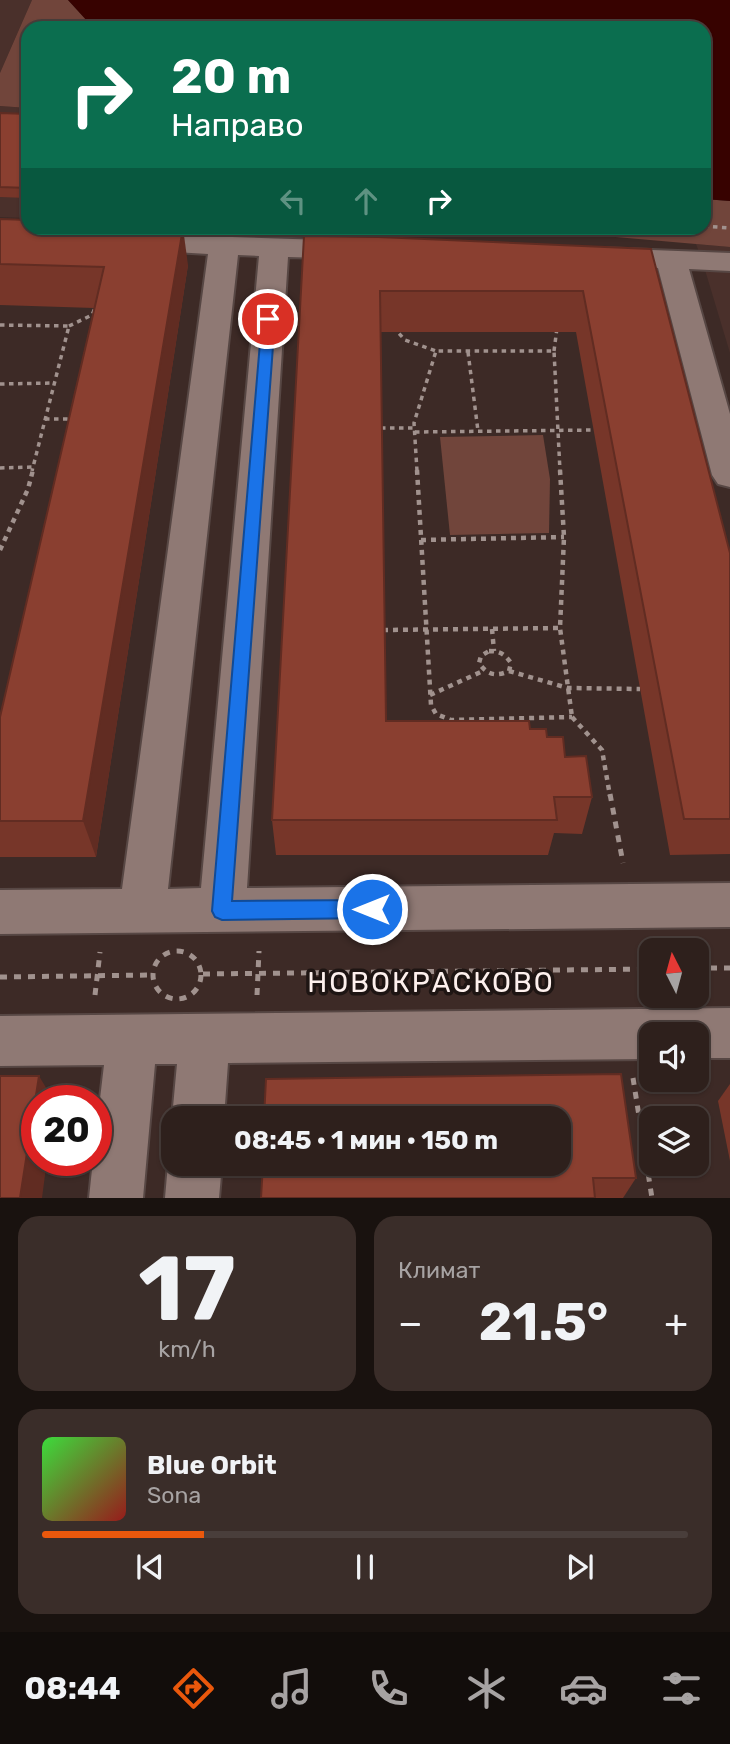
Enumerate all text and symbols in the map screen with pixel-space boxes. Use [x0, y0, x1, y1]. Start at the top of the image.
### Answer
text: 20 m [171, 47, 292, 105]
icon: right [56, 49, 147, 140]
text: Направо [171, 106, 304, 144]
icon: left [274, 182, 312, 220]
icon: ahead [347, 182, 385, 220]
icon: right [420, 182, 458, 220]
pin [238, 289, 298, 349]
icon: arrive [249, 300, 287, 338]
position arrow [335, 872, 409, 946]
north arrow [639, 938, 709, 1008]
map controls [639, 938, 709, 1176]
district label: НОВОКРАСКОВО [307, 966, 555, 999]
button: sound [639, 1022, 709, 1092]
speed limit sign: 20 [21, 1085, 112, 1176]
button: layers [639, 1106, 709, 1176]
text: 08:45 · 1 мин · 150 m [234, 1125, 498, 1156]
text: 17 [138, 1235, 236, 1343]
text: Климат [398, 1256, 480, 1284]
text: 21.5° [479, 1291, 608, 1353]
text: − [398, 1300, 423, 1346]
text: + [664, 1300, 688, 1346]
text: km/h [158, 1335, 216, 1363]
text: Blue Orbit [147, 1450, 277, 1481]
text: Sona [147, 1481, 201, 1509]
icon: previous [131, 1548, 169, 1586]
icon: pause [346, 1548, 384, 1586]
icon: next [561, 1548, 599, 1586]
icon: directions [169, 1664, 218, 1713]
icon: music [267, 1664, 316, 1713]
icon: phone [364, 1664, 413, 1713]
icon: climate [462, 1664, 511, 1713]
icon: car [559, 1664, 608, 1713]
icon: filters [657, 1664, 706, 1713]
text: 08:44 [24, 1669, 121, 1707]

